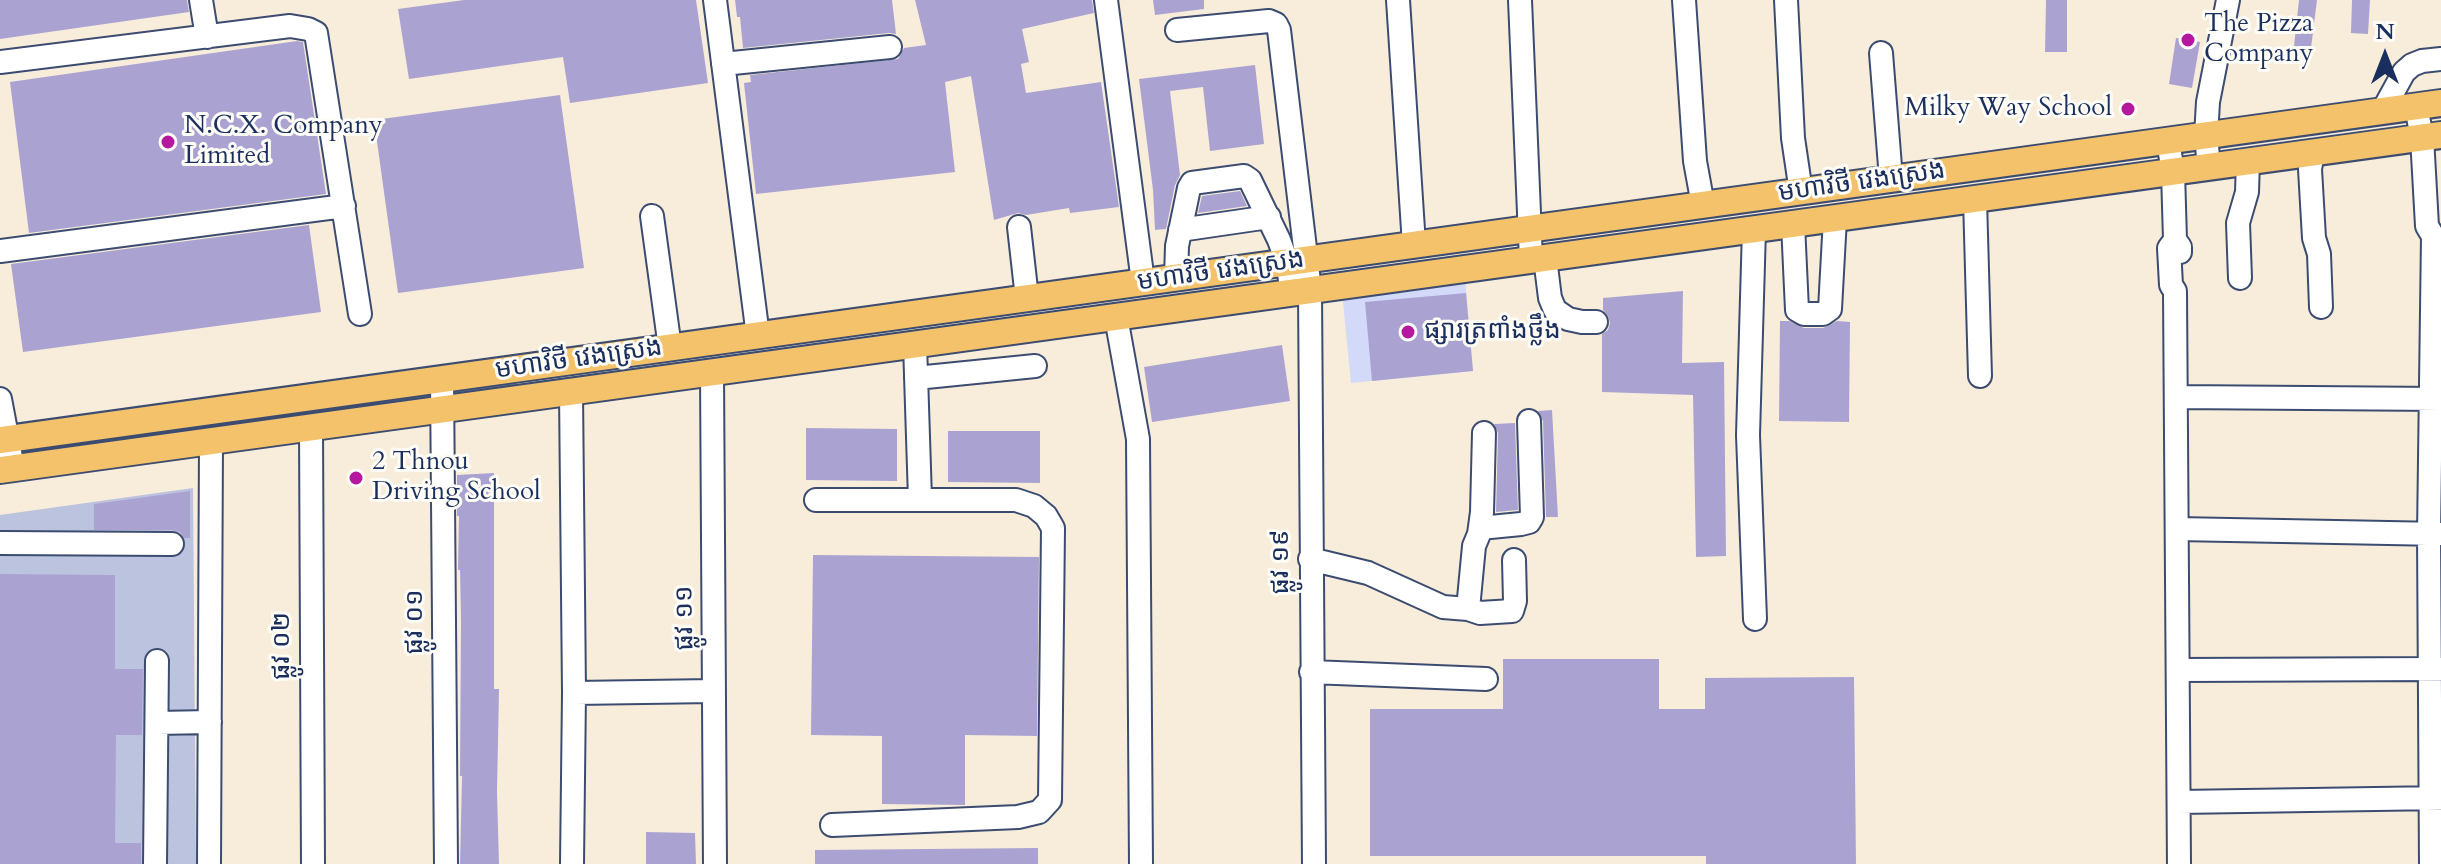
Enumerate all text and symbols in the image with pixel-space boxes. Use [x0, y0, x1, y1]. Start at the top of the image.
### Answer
place label: The Pizza Company [2204, 9, 2314, 70]
north arrow [2345, 16, 2425, 96]
text: N [2375, 17, 2395, 47]
marker: The Pizza Company [2179, 31, 2197, 49]
place label: Milky Way School [1904, 93, 2112, 125]
marker: Milky Way School [2119, 100, 2137, 118]
place label: N.C.X. Company Limited [184, 111, 383, 172]
marker: N.C.X. Company Limited [159, 133, 177, 151]
street label: មហាវិថី វេងស្រេង [1777, 156, 1947, 210]
street label: មហាវិថី វេងស្រេង [1136, 245, 1306, 299]
place label: ផ្សារត្រពាំងថ្លឹង [1424, 316, 1561, 348]
marker: ផ្សារត្រពាំងថ្លឹង [1399, 323, 1417, 341]
street label: មហាវិថី វេងស្រេង [494, 333, 664, 387]
place label: 2 Thnou Driving School [372, 447, 541, 508]
marker: 2 Thnou Driving School [347, 469, 365, 487]
street label: ផ្លូវ ១៩ [1266, 530, 1298, 594]
street label: ផ្លូវ ១១ [670, 585, 702, 651]
street label: ផ្លូវ ០១ [400, 590, 432, 654]
street label: ផ្លូវ ០២ [267, 612, 299, 680]

